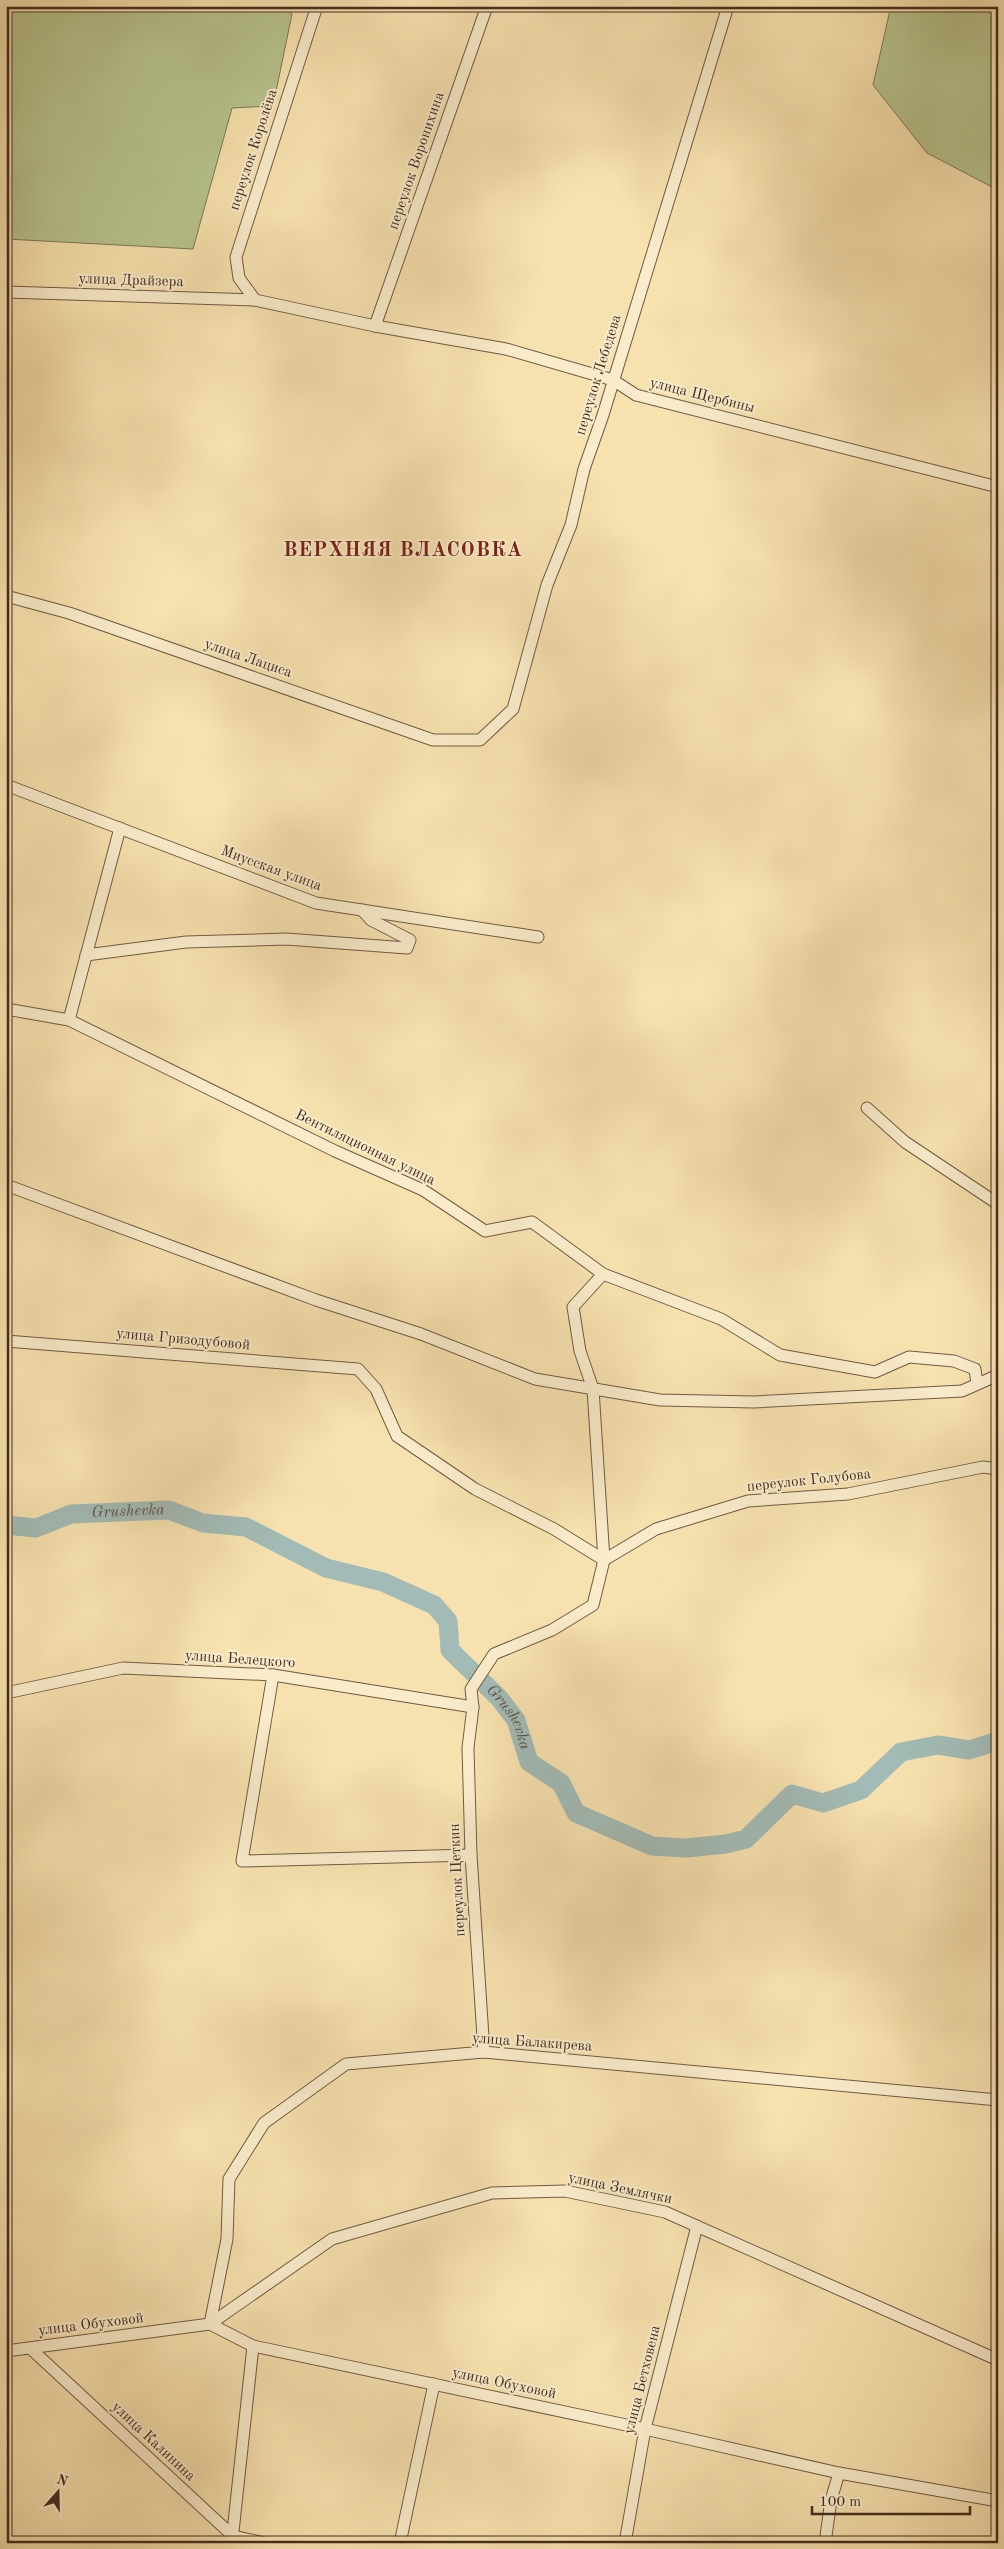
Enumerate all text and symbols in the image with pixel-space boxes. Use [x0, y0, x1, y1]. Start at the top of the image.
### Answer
street label: переулок Королёва [227, 87, 281, 212]
street label: переулок Воронихина [386, 90, 448, 232]
street label: улица Драйзера [78, 272, 185, 290]
street label: переулок Лебедева [573, 312, 625, 437]
street label: улица Щербины [648, 376, 756, 416]
district label: ВЕРХНЯЯ ВЛАСОВКА [283, 541, 523, 561]
street label: улица Лациса [202, 637, 294, 681]
street label: Миусская улица [219, 844, 324, 894]
street label: Вентиляционная улица [293, 1108, 438, 1189]
street label: улица Гризодубовой [115, 1327, 251, 1353]
street label: переулок Голубова [746, 1467, 872, 1495]
water label: Grushevka [91, 1502, 166, 1521]
street label: улица Белецкого [184, 1649, 296, 1671]
water label: Grushevka [483, 1682, 533, 1752]
street label: переулок Цеткин [448, 1823, 468, 1937]
street label: улица Балакирева [471, 2031, 593, 2055]
street label: улица Землячки [567, 2171, 673, 2207]
street label: улица Обуховой [37, 2311, 145, 2339]
street label: улица Бетховена [622, 2323, 664, 2436]
street label: улица Обуховой [451, 2366, 557, 2402]
street label: улица Калинина [108, 2400, 198, 2485]
north arrow [32, 2466, 82, 2516]
text: N [55, 2472, 70, 2489]
scale bar [812, 2484, 969, 2516]
text: 100 m [819, 2495, 861, 2510]

